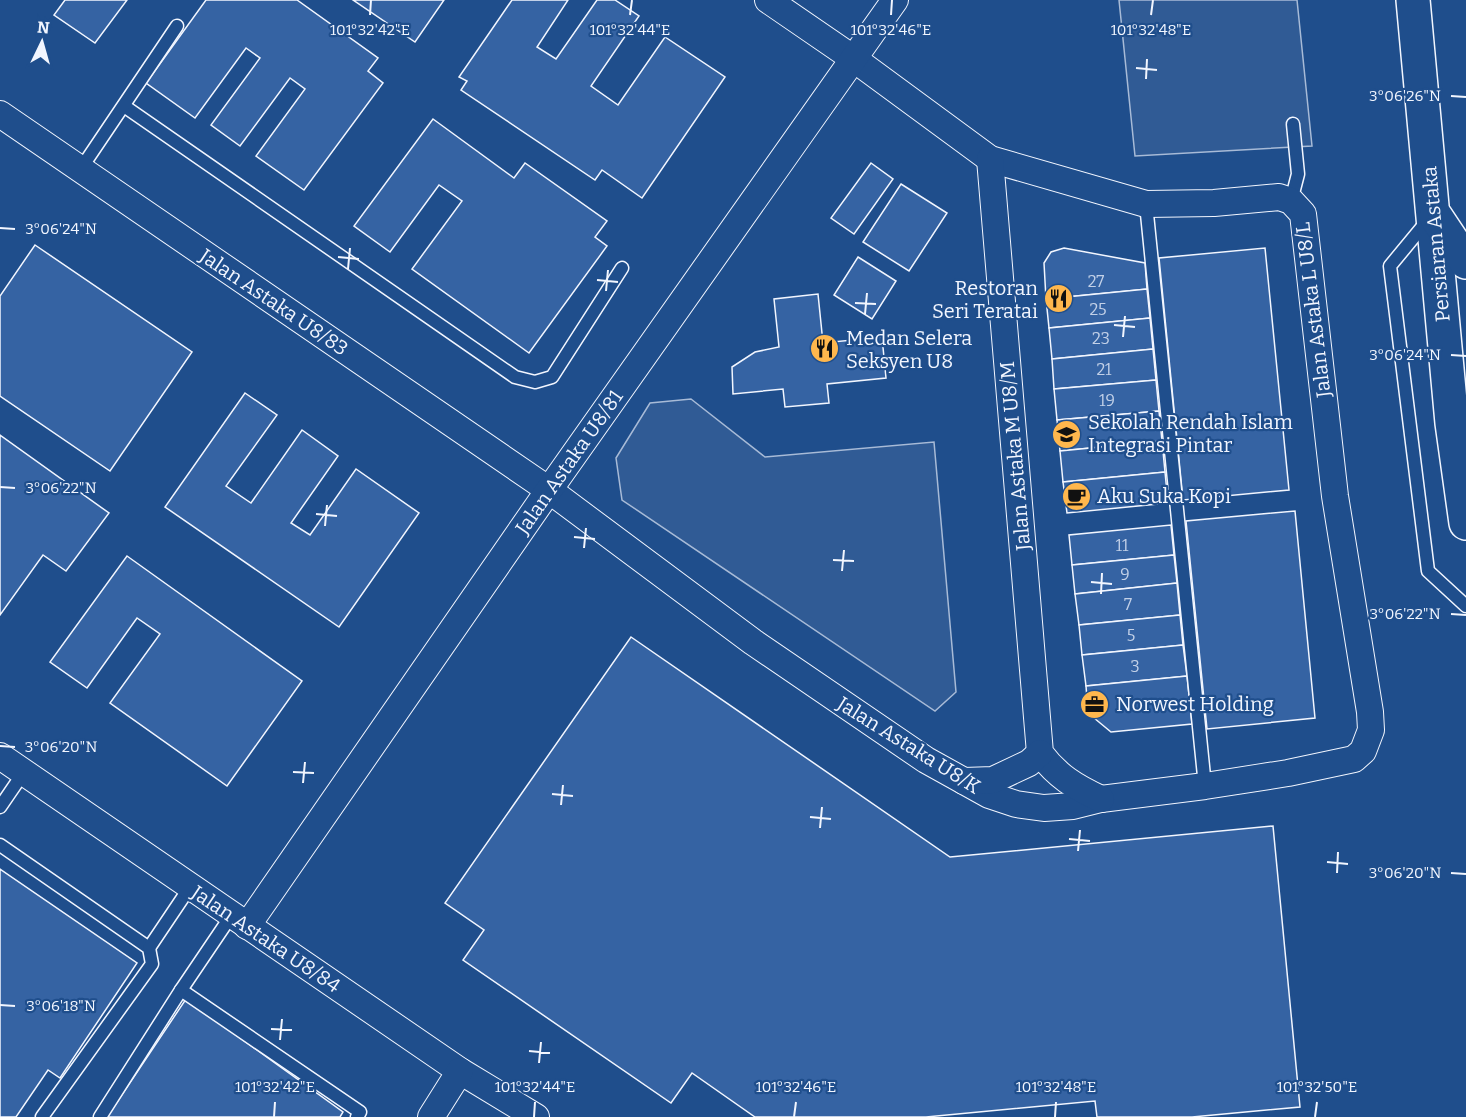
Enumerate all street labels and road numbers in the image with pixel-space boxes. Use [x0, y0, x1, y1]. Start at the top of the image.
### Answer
street label: Persiaran Astaka [1417, 165, 1455, 323]
street label: Jalan Astaka L U8/L [1290, 221, 1336, 400]
street label: Jalan Astaka U8/83 [194, 243, 353, 361]
street label: Jalan Astaka M U8/M [995, 360, 1035, 553]
street label: Jalan Astaka U8/81 [510, 385, 628, 540]
street label: Jalan Astaka U8/K [832, 691, 985, 799]
street label: Jalan Astaka U8/84 [186, 880, 345, 998]

